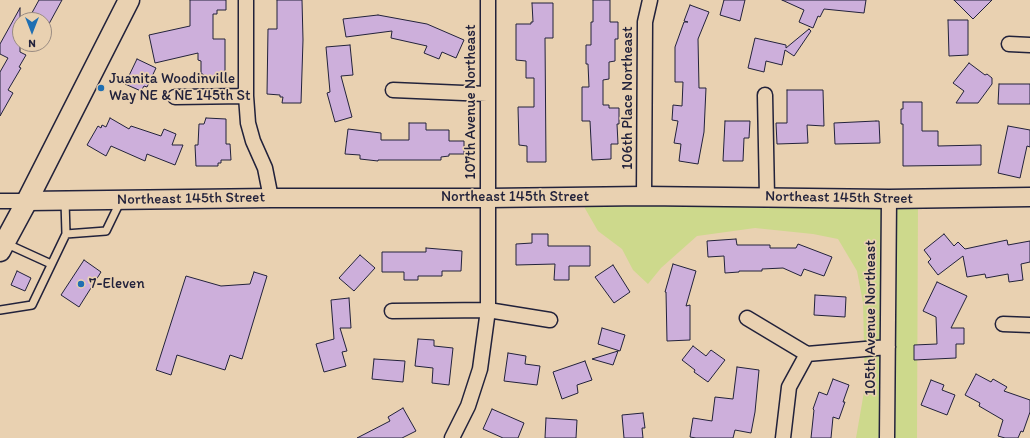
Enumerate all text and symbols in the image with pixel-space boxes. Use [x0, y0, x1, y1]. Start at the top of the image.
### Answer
north arrow [12, 12, 52, 52]
street label: 107th Avenue Northeast [462, 24, 480, 180]
street label: 106th Place Northeast [619, 26, 637, 170]
text: N [28, 37, 36, 50]
place label: Juanita Woodinville Way NE & NE 145th St [109, 70, 251, 105]
marker: Juanita Woodinville Way NE & NE 145th St [96, 83, 106, 93]
street label: Northeast 145th Street [441, 188, 589, 206]
street label: Northeast 145th Street [765, 188, 913, 208]
street label: Northeast 145th Street [117, 189, 265, 209]
street label: 105th Avenue Northeast [862, 240, 880, 396]
place label: 7-Eleven [89, 275, 145, 293]
marker: 7-Eleven [76, 279, 86, 289]

